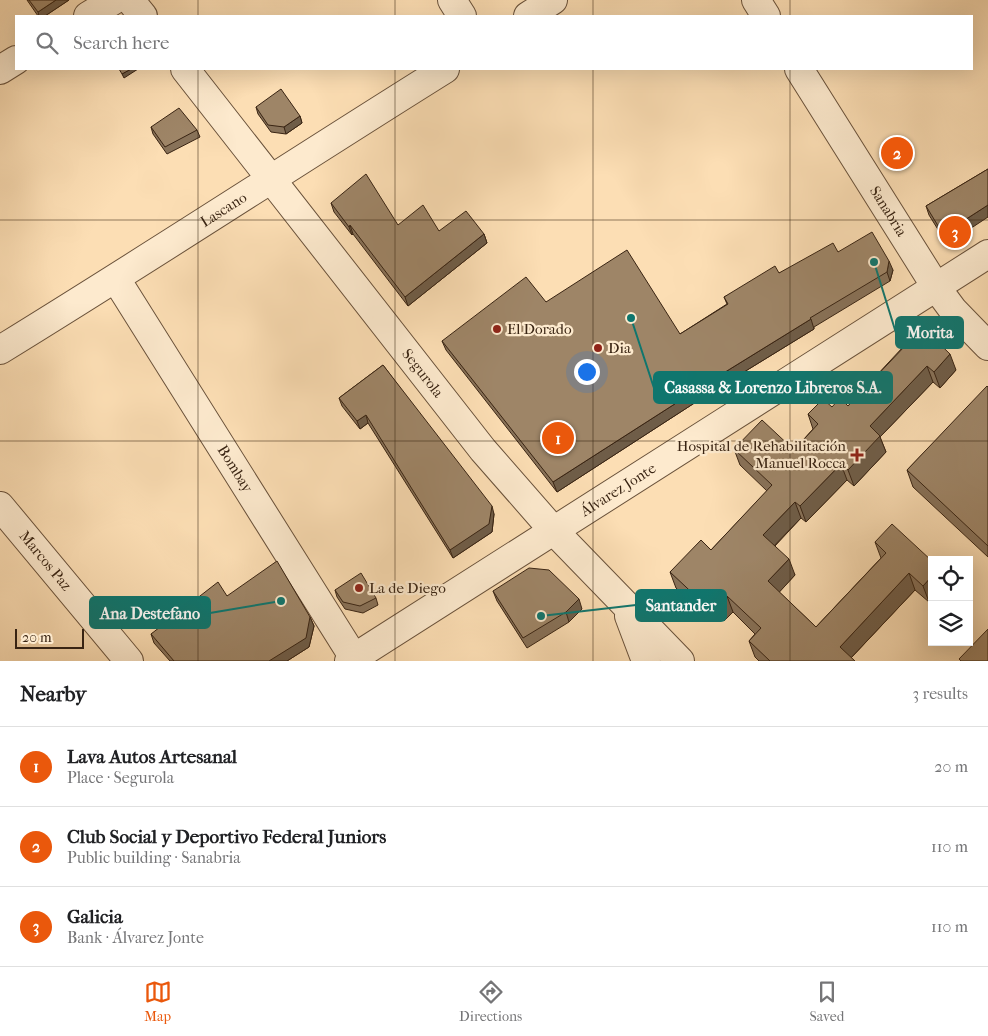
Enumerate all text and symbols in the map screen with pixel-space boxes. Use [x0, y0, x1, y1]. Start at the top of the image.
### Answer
search box [15, 15, 973, 70]
icon: search [33, 29, 61, 57]
text: Search here [73, 32, 169, 54]
pin: 2 [881, 134, 913, 172]
street label: Sanabria [866, 183, 911, 241]
street label: Lascano [197, 188, 250, 231]
pin: 3 [939, 213, 971, 251]
callout: Morita [896, 317, 963, 348]
place label: El Dorado [507, 320, 572, 338]
marker: El Dorado [491, 323, 503, 335]
text: Morita [906, 323, 954, 342]
place label: Dia [608, 339, 632, 357]
marker: Dia [592, 342, 604, 354]
street label: Segurola [398, 345, 448, 402]
your location [574, 359, 600, 385]
callout: Casassa & Lorenzo Libreros S.A. [654, 372, 892, 403]
text: Casassa & Lorenzo Libreros S.A. [664, 378, 882, 397]
pin: 1 [542, 419, 574, 457]
place label: Hospital de Rehabilitación Manuel Rocca [677, 437, 847, 472]
street label: Bombay [214, 442, 257, 496]
marker: Hospital de Rehabilitación Manuel Rocca [850, 448, 864, 462]
street label: Álvarez Jonte [576, 459, 660, 521]
street label: Marcos Paz [15, 527, 76, 594]
map controls [928, 556, 973, 646]
button: locate [928, 556, 973, 601]
place label: La de Diego [369, 579, 446, 597]
marker: La de Diego [353, 582, 365, 594]
callout: Santander [636, 590, 726, 621]
text: Santander [646, 596, 717, 615]
callout: Ana Destefano [90, 597, 210, 628]
button: layers [928, 601, 973, 646]
text: Ana Destefano [99, 604, 200, 623]
scale bar [15, 626, 84, 649]
text: 20 m [22, 629, 52, 646]
text: Nearby [20, 682, 86, 706]
text: 3 results [912, 684, 968, 703]
text: Lava Autos Artesanal [67, 746, 237, 768]
text: 1 [33, 757, 39, 776]
text: 20 m [934, 757, 968, 776]
text: Place · Segurola [67, 768, 174, 787]
text: Club Social y Deportivo Federal Juniors [67, 826, 386, 848]
text: 2 [32, 837, 40, 856]
text: 110 m [931, 837, 968, 856]
text: Public building · Sanabria [67, 848, 241, 867]
text: Galicia [67, 906, 123, 928]
text: 3 [33, 917, 39, 936]
text: 110 m [931, 917, 968, 936]
text: Bank · Álvarez Jonte [67, 928, 204, 947]
tab: Map [144, 978, 172, 1025]
tab: Directions [459, 978, 522, 1025]
tab: Saved [810, 978, 844, 1025]

